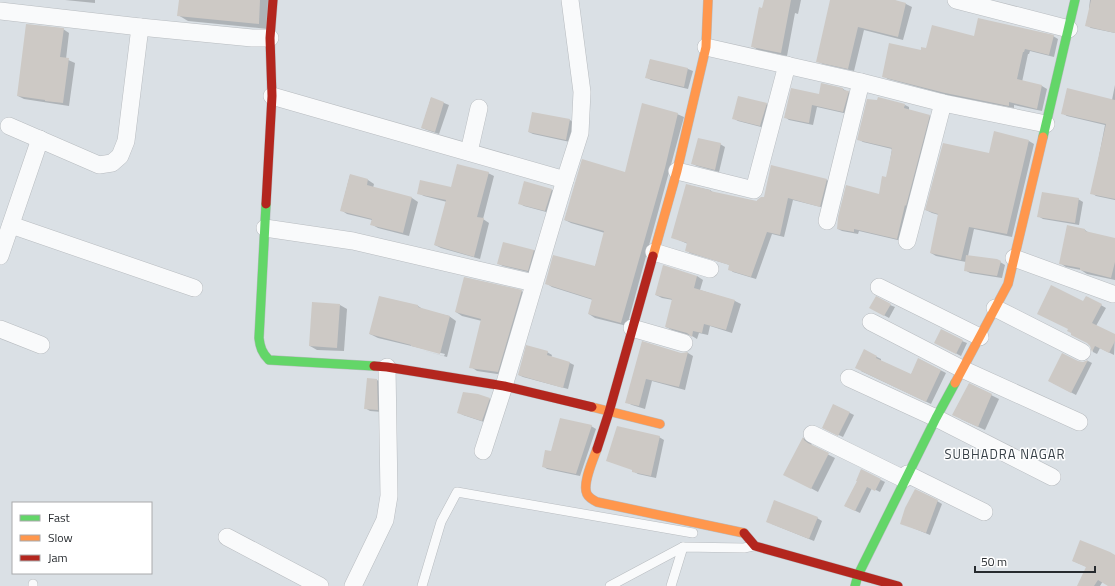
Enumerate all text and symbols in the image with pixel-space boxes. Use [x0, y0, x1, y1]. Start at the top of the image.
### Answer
district label: SUBHADRA NAGAR [944, 444, 1066, 464]
legend [12, 502, 152, 574]
text: Fast [48, 508, 71, 527]
text: Slow [48, 528, 73, 547]
text: Jam [48, 548, 68, 567]
scale bar [975, 548, 1095, 574]
text: 50 m [981, 552, 1007, 571]

